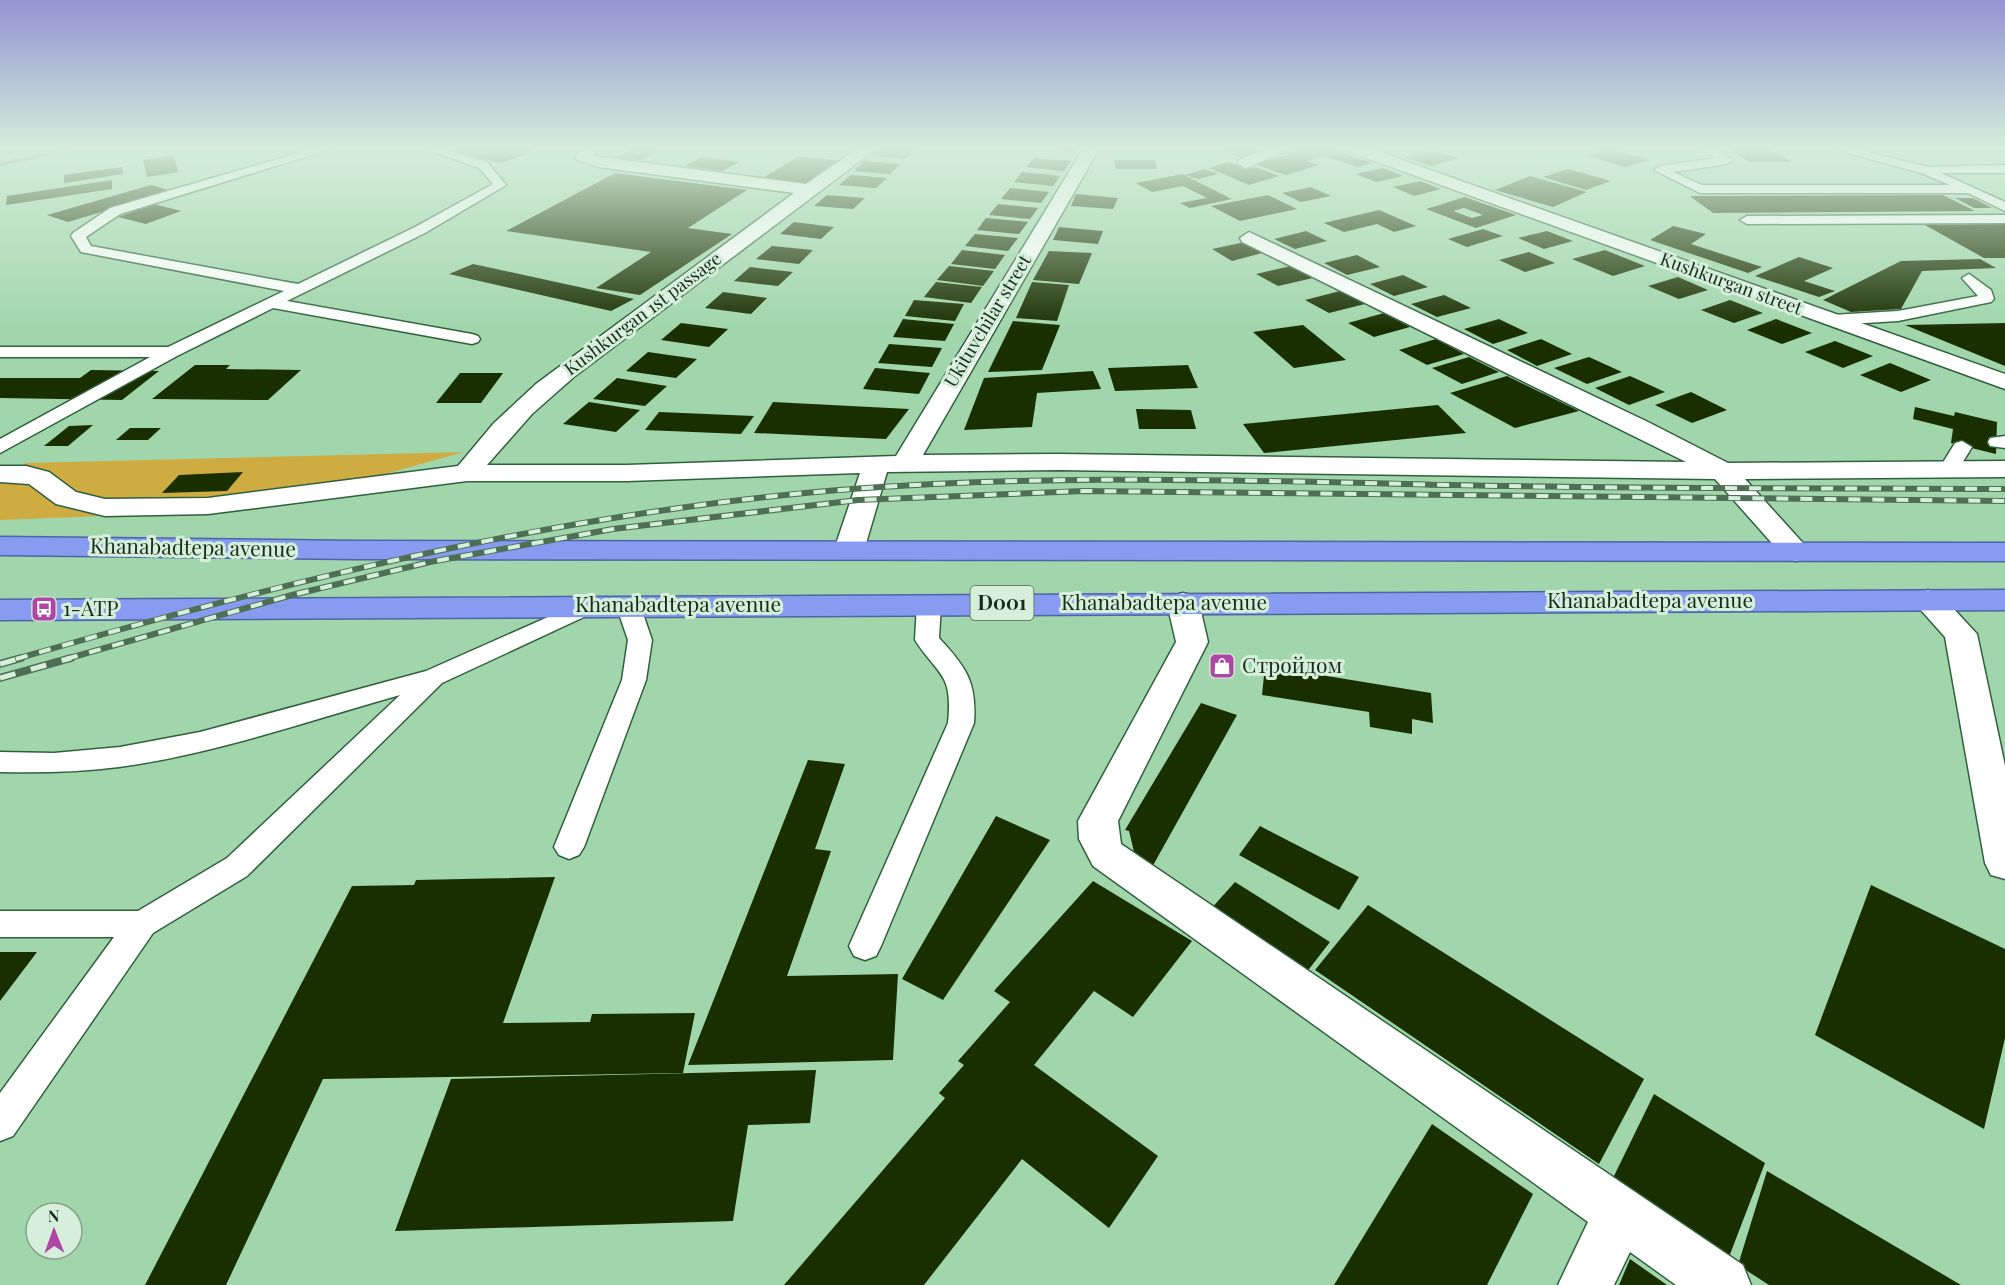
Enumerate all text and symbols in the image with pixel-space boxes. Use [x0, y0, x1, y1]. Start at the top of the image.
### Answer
street label: Kushkurgan 1st passage [559, 246, 726, 380]
street label: Kushkurgan street [1657, 246, 1806, 320]
street label: Ukituvchilar street [938, 249, 1036, 391]
street label: Khanabadtepa avenue [90, 530, 296, 562]
street label: Khanabadtepa avenue [1547, 585, 1753, 613]
road number: D001 [970, 586, 1034, 620]
street label: Khanabadtepa avenue [1061, 587, 1267, 615]
street label: Khanabadtepa avenue [575, 589, 781, 617]
place label: 1-ATP [63, 593, 118, 621]
bus stop icon: 1-ATP [29, 594, 59, 624]
place label: Стройдом [1242, 650, 1342, 678]
shop icon: Стройдом [1207, 651, 1237, 681]
north arrow [24, 1201, 84, 1261]
text: N [48, 1205, 60, 1226]

